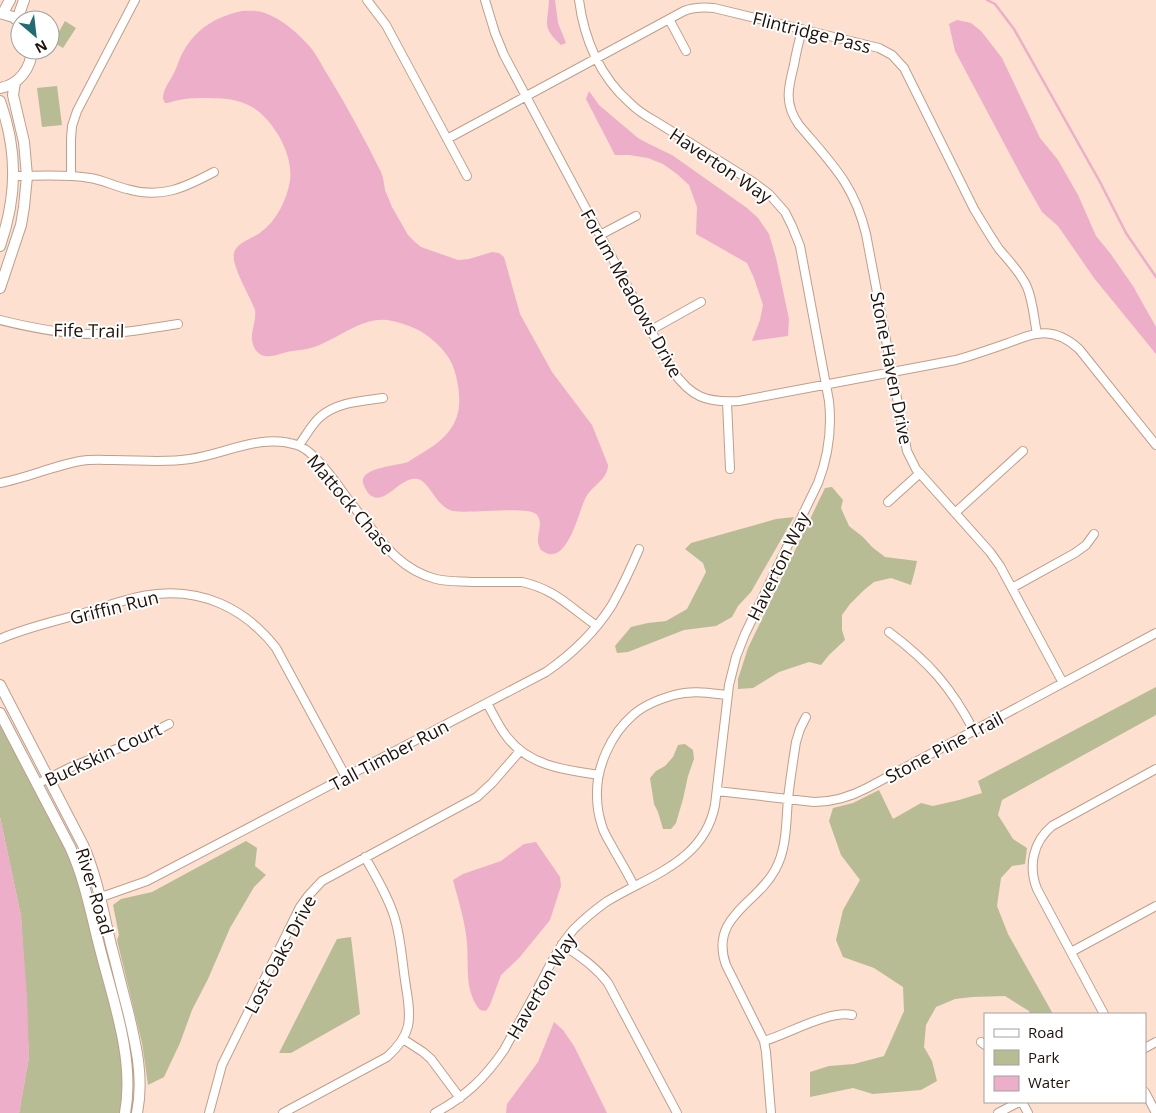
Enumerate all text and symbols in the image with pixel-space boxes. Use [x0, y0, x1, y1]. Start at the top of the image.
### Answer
street label: Flintridge Pass [750, 6, 874, 58]
north arrow [10, 10, 60, 60]
text: N [32, 36, 51, 58]
street label: Haverton Way [665, 122, 778, 209]
street label: Forum Meadows Drive [576, 204, 688, 382]
street label: Stone Haven Drive [865, 290, 919, 446]
street label: Fife Trail [53, 317, 125, 343]
street label: Mattock Chase [302, 449, 400, 559]
street label: Haverton Way [741, 507, 815, 624]
street label: Griffin Run [67, 584, 161, 630]
street label: Stone Pine Trail [881, 706, 1007, 788]
street label: Tall Timber Run [325, 714, 453, 796]
street label: Buckskin Court [41, 716, 165, 792]
street label: River Road [70, 845, 120, 937]
street label: Lost Oaks Drive [239, 891, 321, 1017]
street label: Haverton Way [501, 928, 581, 1043]
legend [984, 1013, 1146, 1103]
text: Road [1028, 1022, 1064, 1042]
text: Park [1028, 1047, 1059, 1067]
text: Water [1028, 1072, 1070, 1092]

